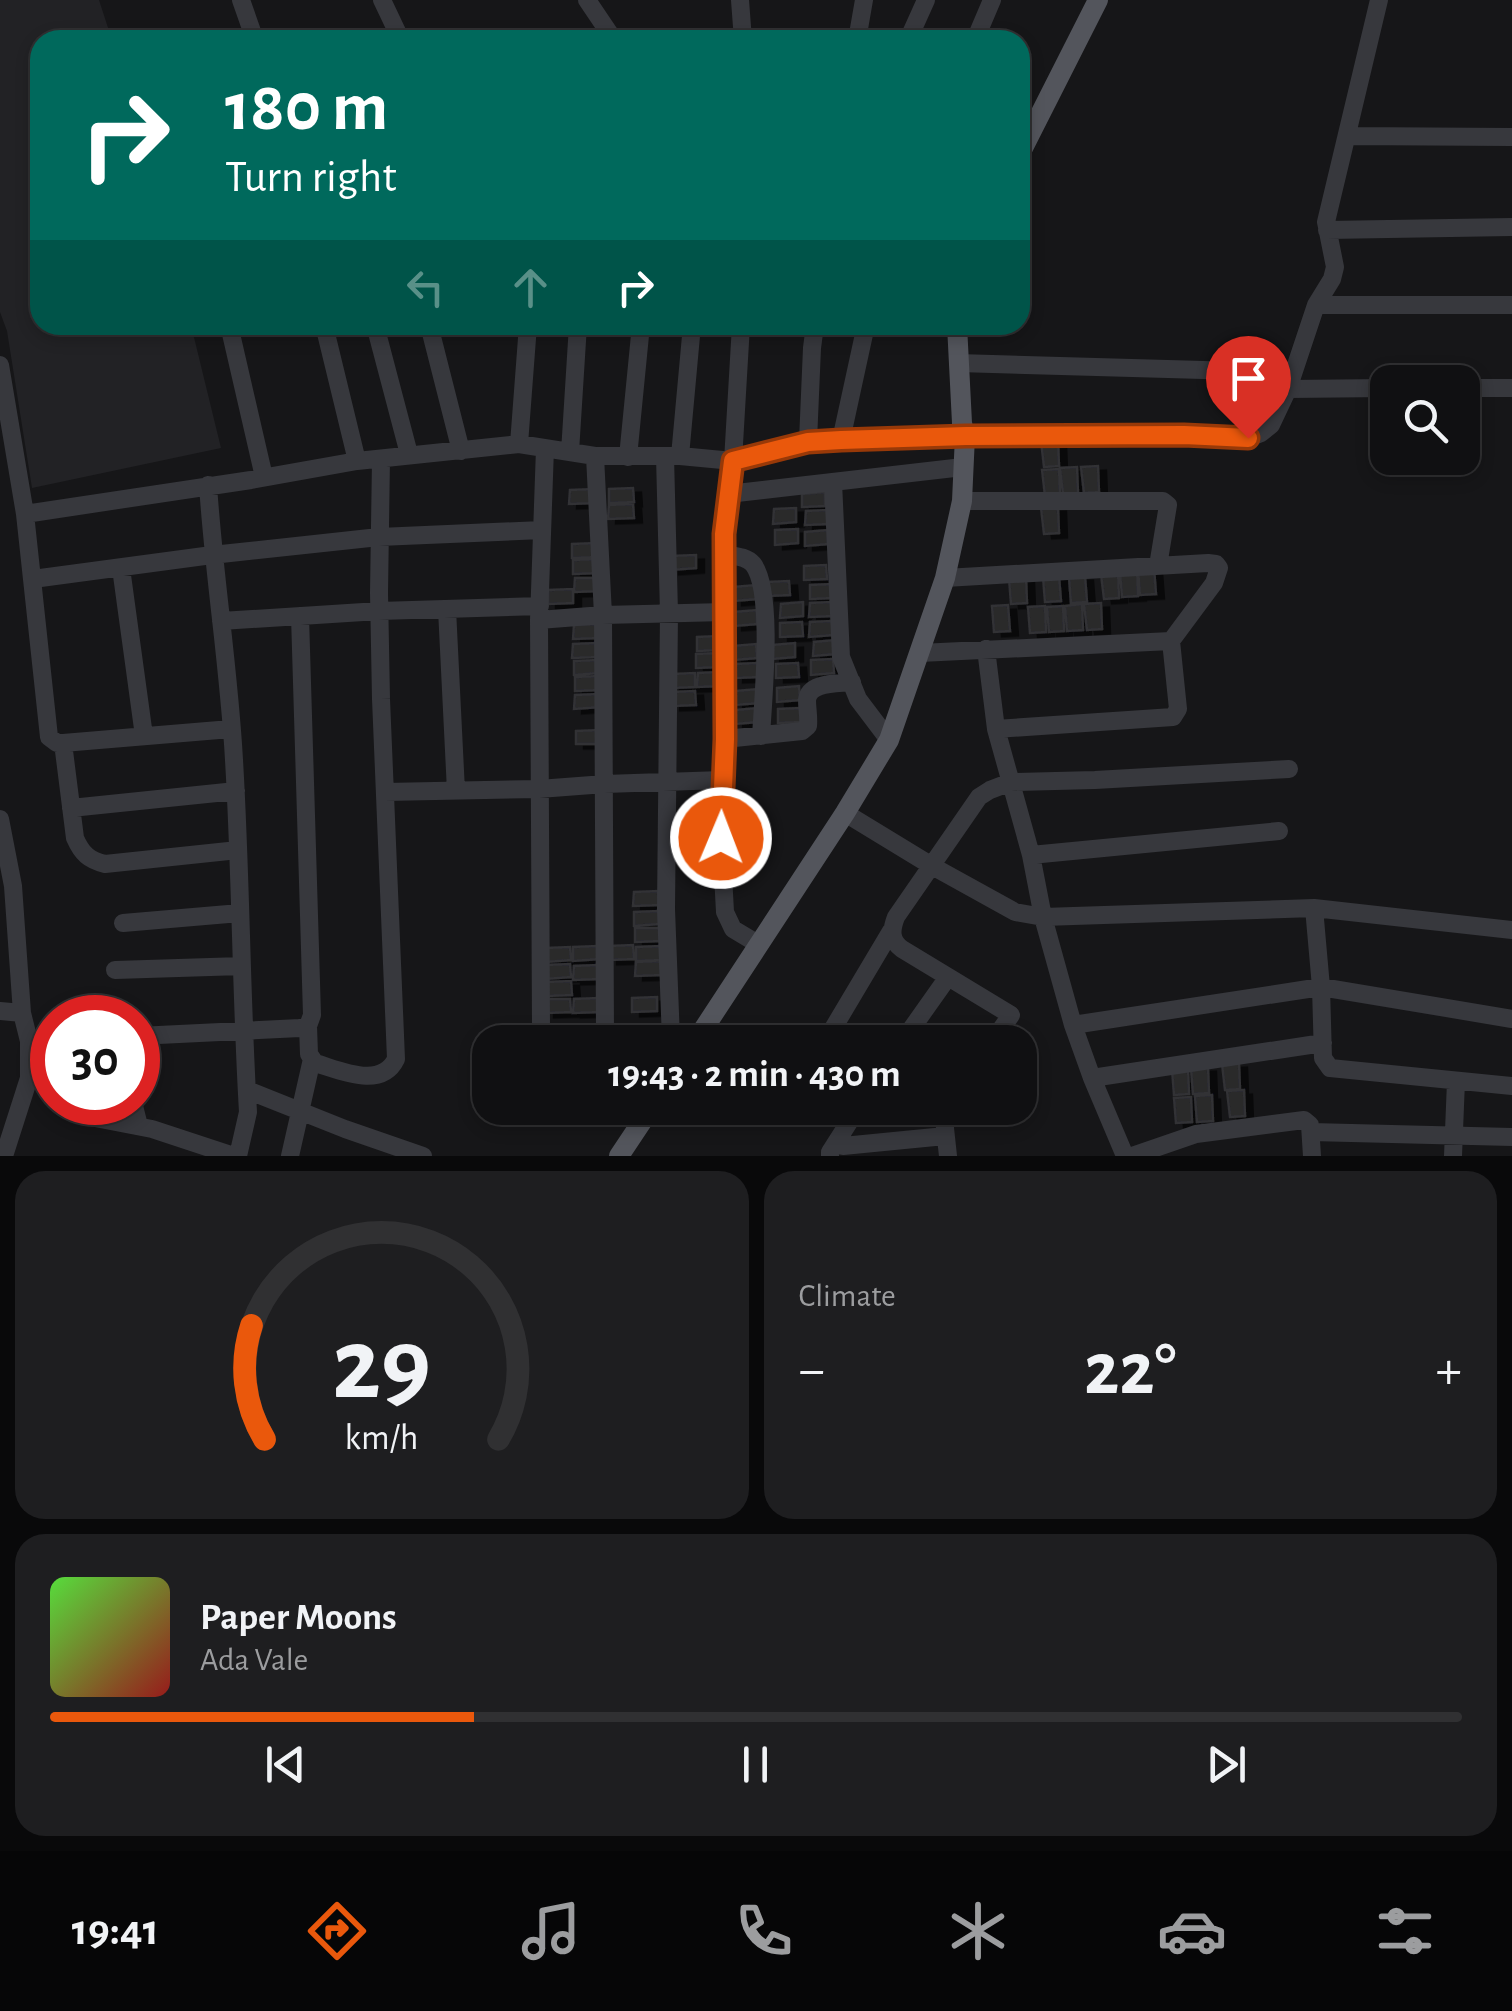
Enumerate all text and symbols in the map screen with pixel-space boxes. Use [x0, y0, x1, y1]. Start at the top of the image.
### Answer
icon: right [60, 70, 190, 200]
text: 180 m [225, 73, 388, 143]
text: Turn right [225, 155, 397, 200]
icon: left [398, 260, 453, 315]
icon: ahead [503, 260, 558, 315]
icon: right [608, 260, 663, 315]
pin [1206, 336, 1291, 439]
icon: arrive [1221, 351, 1276, 406]
map controls [1370, 365, 1480, 475]
button: search [1370, 365, 1480, 475]
position arrow [669, 786, 773, 890]
speed limit sign: 30 [30, 995, 160, 1125]
text: 19:43 · 2 min · 430 m [608, 1056, 901, 1094]
text: Climate [799, 1280, 896, 1312]
text: 29 [332, 1314, 431, 1418]
text: 22° [1084, 1333, 1177, 1408]
text: − [799, 1343, 825, 1398]
text: + [1436, 1343, 1462, 1398]
text: km/h [345, 1420, 419, 1456]
text: Paper Moons [200, 1599, 397, 1637]
text: Ada Vale [200, 1644, 308, 1676]
icon: previous [258, 1737, 313, 1792]
icon: pause [728, 1737, 783, 1792]
icon: next [1199, 1737, 1254, 1792]
icon: directions [302, 1896, 372, 1966]
icon: music [516, 1896, 586, 1966]
icon: phone [729, 1896, 799, 1966]
icon: climate [943, 1896, 1013, 1966]
icon: car [1157, 1896, 1227, 1966]
icon: filters [1370, 1896, 1440, 1966]
text: 19:41 [72, 1908, 159, 1953]

